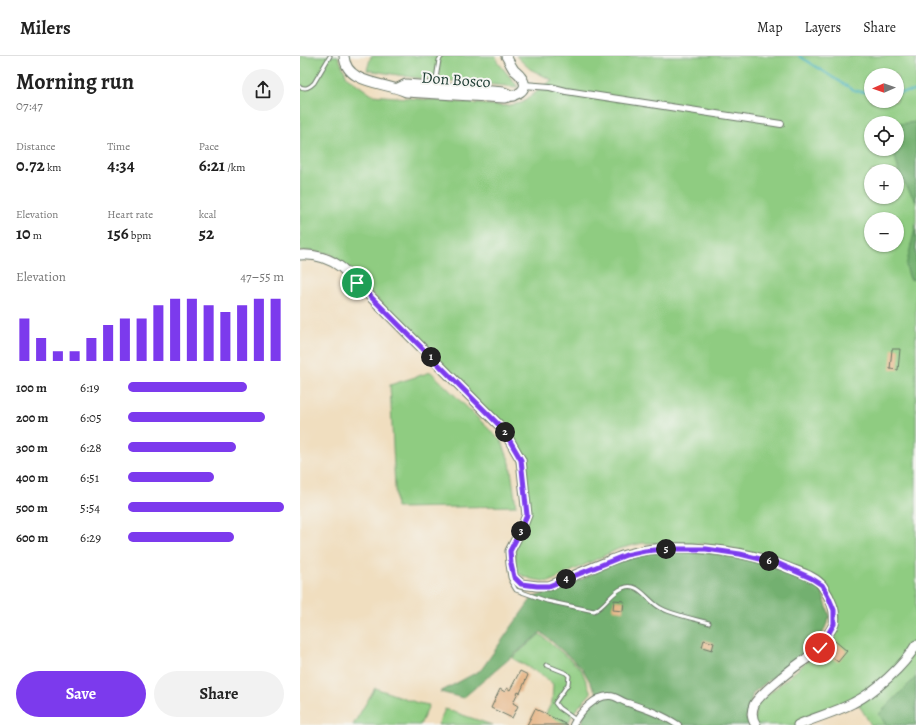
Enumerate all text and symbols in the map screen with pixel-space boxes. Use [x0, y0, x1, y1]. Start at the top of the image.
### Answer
text: Milers [20, 15, 71, 41]
text: Map [757, 18, 783, 37]
text: Layers [805, 18, 841, 37]
text: Share [863, 18, 896, 37]
text: Morning run [16, 67, 134, 97]
street label: Don Bosco [421, 67, 491, 93]
north arrow [864, 68, 904, 108]
map controls [864, 68, 904, 252]
button: share [242, 69, 284, 111]
text: 07:47 [16, 97, 43, 114]
button: locate [864, 116, 904, 156]
text: Distance [16, 139, 55, 154]
text: Time [107, 139, 130, 154]
text: Pace [199, 139, 219, 154]
text: 0.72 [16, 154, 45, 177]
text: 4:34 [107, 154, 135, 177]
text: 6:21 [199, 154, 225, 177]
text: km [45, 160, 62, 175]
text: /km [225, 160, 245, 175]
button: + [864, 164, 904, 204]
text: Elevation [16, 207, 58, 222]
text: Heart rate [107, 207, 153, 222]
text: kcal [199, 207, 216, 222]
button: − [864, 212, 904, 252]
text: 10 [16, 222, 31, 245]
text: 156 [107, 222, 129, 245]
text: 52 [199, 222, 214, 245]
text: m [31, 228, 42, 243]
text: bpm [129, 228, 151, 243]
pin [340, 266, 374, 300]
text: Elevation [16, 268, 66, 285]
text: 47–55 m [240, 268, 284, 285]
icon: arrive [346, 272, 368, 294]
pin: 1 [421, 347, 441, 367]
text: 1 [429, 349, 433, 364]
text: 100 m [16, 379, 47, 396]
text: 6:19 [80, 379, 99, 396]
text: 200 m [16, 409, 49, 426]
text: 6:05 [80, 409, 102, 426]
pin: 2 [495, 422, 515, 442]
text: 2 [502, 424, 508, 439]
text: 300 m [16, 439, 48, 456]
text: 6:28 [80, 439, 102, 456]
text: 400 m [16, 469, 48, 486]
text: 6:51 [80, 469, 99, 486]
text: 500 m [16, 499, 48, 516]
text: 5:54 [80, 499, 100, 516]
pin: 3 [511, 521, 531, 541]
text: 3 [519, 523, 523, 538]
text: 600 m [16, 529, 48, 546]
text: 6:29 [80, 529, 101, 546]
pin: 5 [656, 539, 676, 559]
text: 5 [664, 541, 668, 556]
pin: 6 [759, 551, 779, 571]
text: 6 [766, 553, 772, 568]
pin: 4 [556, 569, 576, 589]
text: 4 [563, 571, 569, 586]
pin [803, 631, 837, 665]
icon: check [809, 637, 831, 659]
button: Save [16, 671, 146, 717]
button: Share [154, 671, 284, 717]

